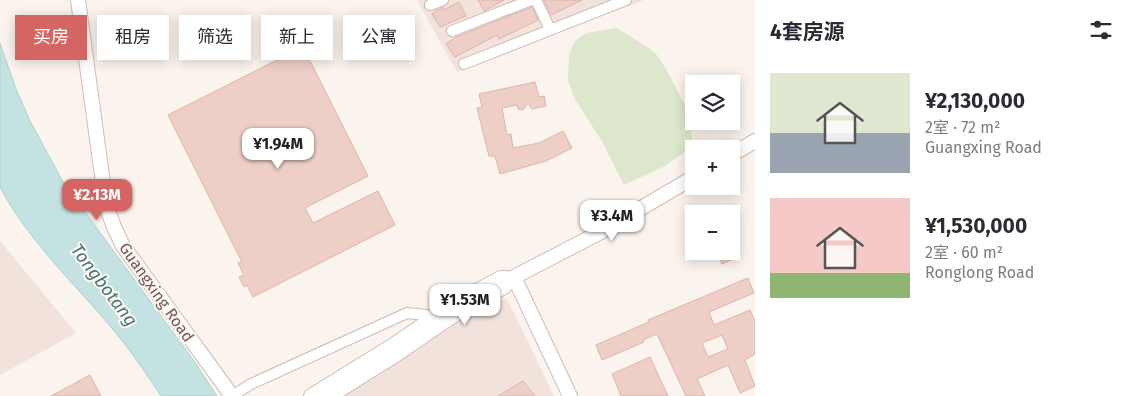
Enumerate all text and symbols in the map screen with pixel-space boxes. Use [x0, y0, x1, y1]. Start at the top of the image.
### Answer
chip: 买房 [15, 15, 87, 60]
chip: 租房 [97, 15, 169, 60]
chip: 筛选 [179, 15, 251, 60]
chip: 新上 [261, 15, 333, 60]
chip: 公寓 [343, 15, 415, 60]
icon: filters [1087, 16, 1115, 44]
text: 4套房源 [770, 19, 845, 45]
map controls [685, 75, 740, 260]
button: layers [685, 75, 740, 130]
text: ¥2,130,000 [925, 88, 1025, 114]
icon: home [810, 93, 870, 153]
text: 2室 · 72 m² [925, 118, 1000, 137]
pin: ¥1.94M [237, 128, 319, 170]
text: ¥1.94M [253, 134, 303, 153]
text: Guangxing Road [925, 138, 1042, 157]
button: + [685, 140, 740, 195]
pin: ¥2.13M [56, 178, 138, 221]
text: ¥2.13M [73, 185, 121, 204]
pin: ¥3.4M [577, 200, 647, 242]
button: − [685, 205, 740, 260]
text: ¥3.4M [591, 206, 633, 225]
text: ¥1,530,000 [925, 213, 1027, 239]
icon: home [810, 218, 870, 278]
water label: Tongbotang [66, 239, 142, 331]
street label: Guangxing Road [115, 239, 198, 346]
text: 2室 · 60 m² [925, 243, 1003, 262]
text: Ronglong Road [925, 263, 1034, 282]
pin: ¥1.53M [424, 284, 506, 326]
text: ¥1.53M [440, 290, 490, 309]

